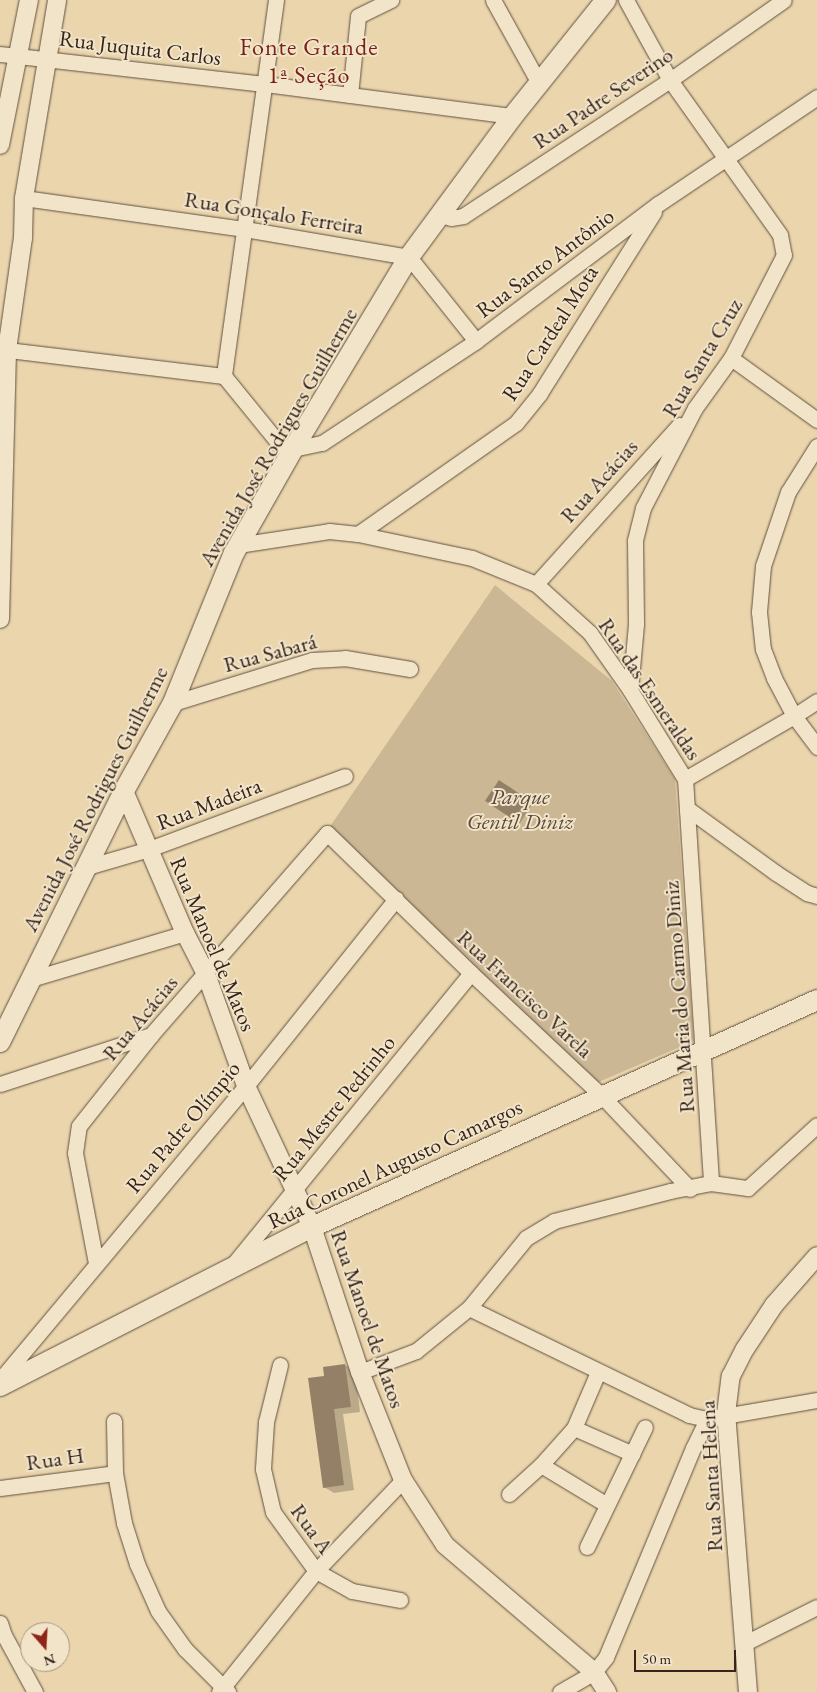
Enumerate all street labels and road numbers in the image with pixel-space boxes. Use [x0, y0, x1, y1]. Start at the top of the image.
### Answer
street label: Rua Juquita Carlos [57, 25, 223, 71]
street label: Rua Padre Severino [528, 41, 678, 155]
street label: Rua Gonçalo Ferreira [183, 186, 365, 240]
street label: Rua Santo Antônio [471, 203, 619, 323]
street label: Rua Cardeal Mota [496, 260, 604, 406]
street label: Rua Santa Cruz [656, 294, 748, 422]
street label: Avenida José Rodrigues Guilherme [193, 303, 363, 571]
street label: Rua Acácias [555, 434, 643, 528]
street label: Rua das Esmeraldas [593, 613, 707, 765]
street label: Rua Sabará [221, 628, 319, 678]
street label: Avenida José Rodrigues Guilherme [16, 662, 174, 936]
street label: Rua Madeira [153, 772, 265, 836]
street label: Rua Manoel de Matos [164, 853, 262, 1035]
street label: Rua Maria do Carmo Diniz [658, 880, 700, 1114]
street label: Rua Francisco Varela [452, 924, 598, 1064]
street label: Rua Acácias [97, 970, 183, 1066]
street label: Rua Mestre Pedrinho [267, 1030, 401, 1186]
street label: Rua Padre Olímpio [120, 1056, 246, 1198]
street label: Rua Coronel Augusto Camargos [264, 1093, 526, 1235]
street label: Rua Manoel de Matos [325, 1227, 411, 1411]
street label: Rua Santa Helena [694, 1400, 728, 1552]
street label: Rua H [24, 1442, 86, 1476]
street label: Rua A [285, 1499, 339, 1559]

